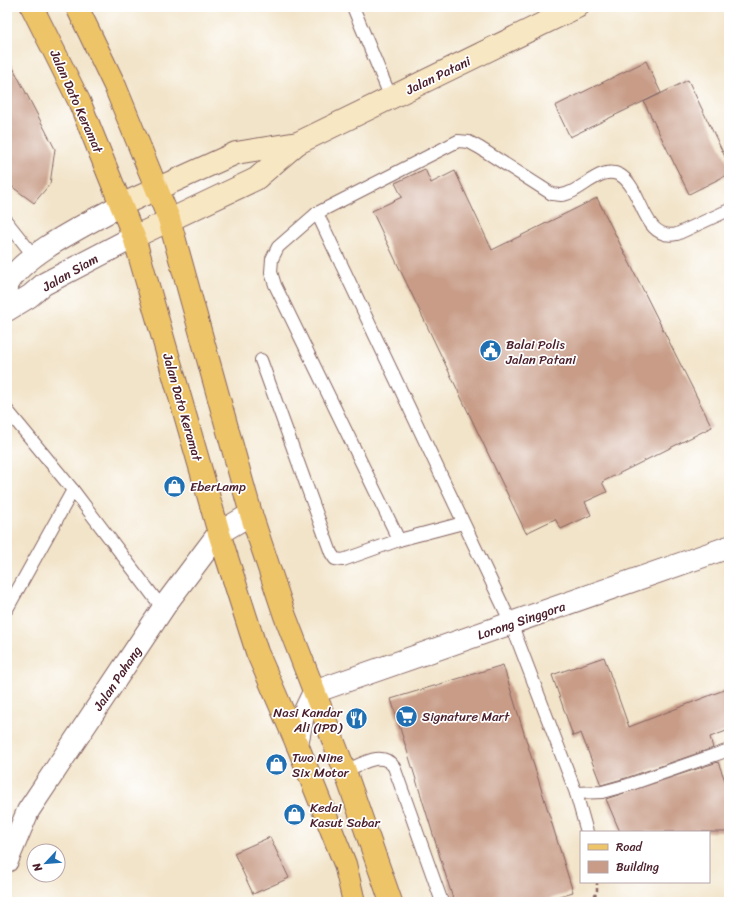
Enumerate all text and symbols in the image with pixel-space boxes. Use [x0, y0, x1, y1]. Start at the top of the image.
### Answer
street label: Jalan Dato Keramat [43, 45, 110, 157]
street label: Jalan Patani [401, 50, 475, 102]
street label: Jalan Siam [37, 247, 103, 298]
place label: Balai Polis Jalan Patani [505, 333, 576, 371]
public building icon: Balai Polis Jalan Patani [477, 338, 503, 364]
street label: Jalan Dato Keramat [156, 350, 209, 464]
shop icon: EberLamp [161, 473, 187, 499]
place label: EberLamp [190, 475, 246, 498]
street label: Lorong Singgora [474, 594, 569, 646]
street label: Jalan Pahang [87, 641, 148, 716]
place label: Nasi Kandar Ali (IPD) [273, 701, 343, 739]
supermarket icon: Signature Mart [394, 703, 420, 729]
place label: Signature Mart [422, 705, 510, 728]
restaurant icon: Nasi Kandar Ali (IPD) [344, 706, 370, 732]
place label: Two Nine Six Motor [292, 746, 350, 784]
shop icon: Two Nine Six Motor [263, 751, 289, 777]
place label: Kedai Kasut Sabar [310, 796, 381, 834]
shop icon: Kedai Kasut Sabar [281, 801, 307, 827]
legend [580, 831, 710, 883]
text: Road [616, 836, 643, 858]
north arrow [26, 843, 66, 883]
text: Building [616, 856, 659, 878]
text: N [27, 859, 48, 876]

